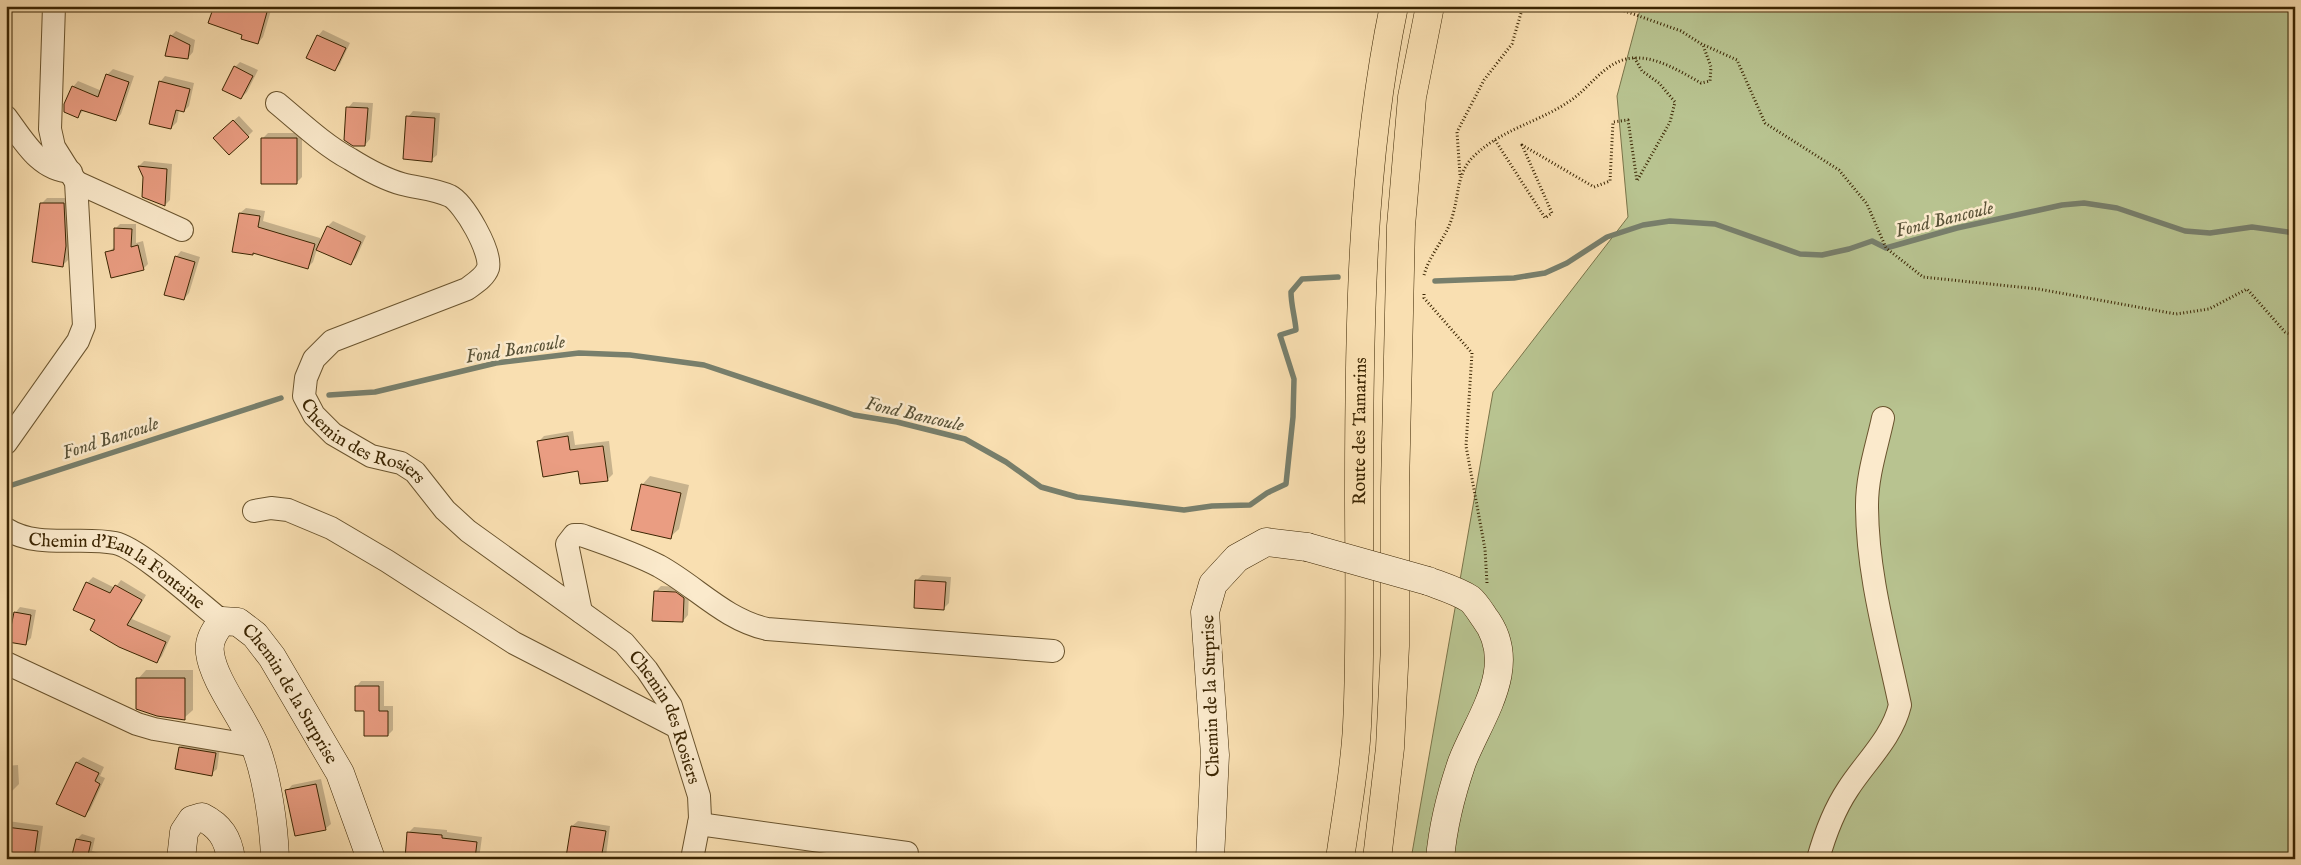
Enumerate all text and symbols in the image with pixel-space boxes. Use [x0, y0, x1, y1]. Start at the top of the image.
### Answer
water label: Fond Bancoule [1893, 196, 1997, 244]
water label: Fond Bancoule [464, 330, 567, 370]
street label: Route des Tamarins [1349, 357, 1373, 505]
water label: Fond Bancoule [863, 392, 967, 438]
street label: Chemin des Rosiers [295, 395, 430, 489]
water label: Fond Bancoule [59, 412, 163, 466]
street label: Chemin d'Eau la Fontaine [27, 528, 209, 615]
street label: Chemin de la Surprise [1197, 614, 1226, 777]
street label: Chemin de la Surprise [237, 619, 342, 769]
street label: Chemin des Rosiers [623, 646, 705, 787]

